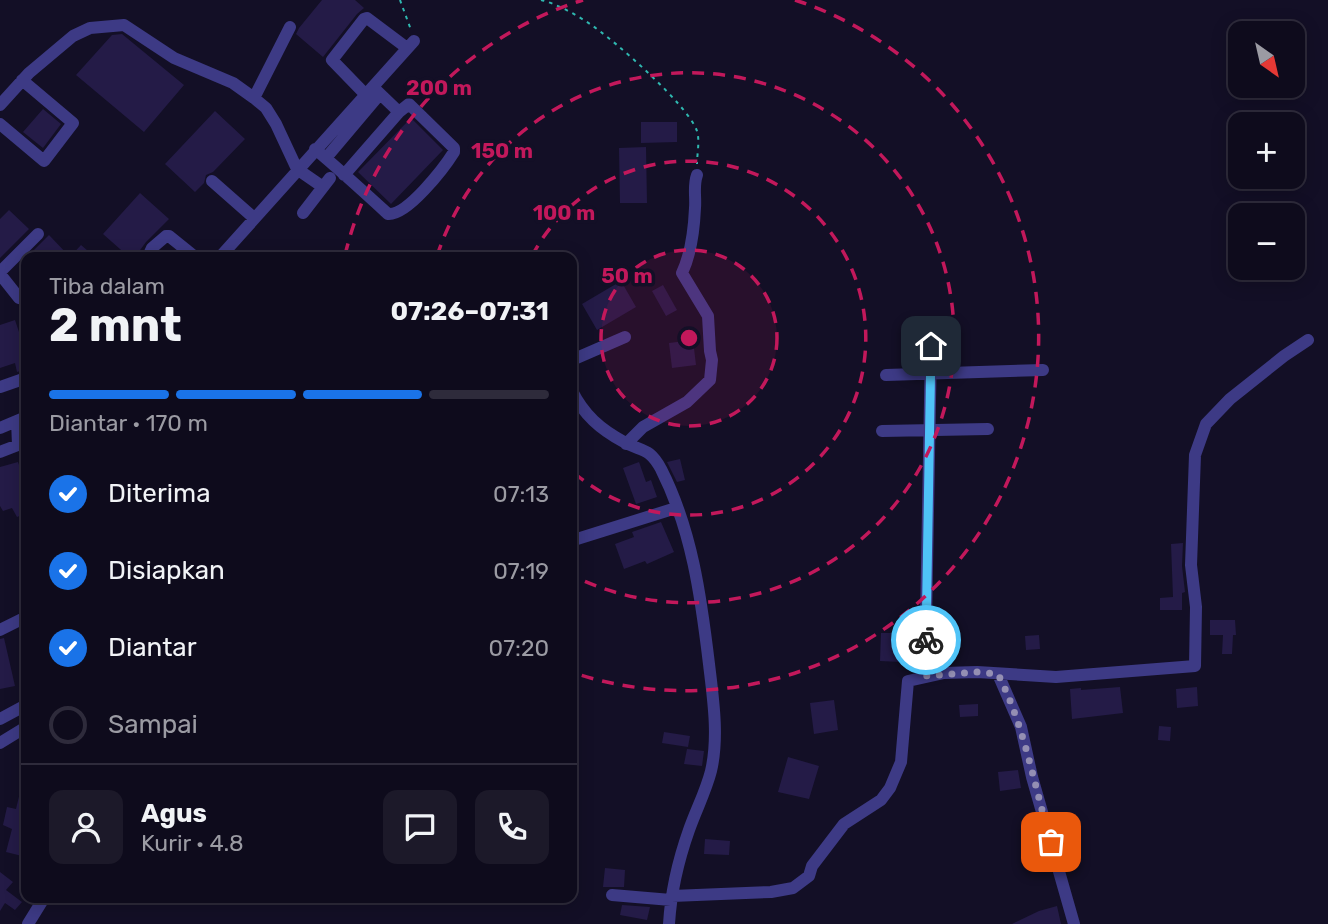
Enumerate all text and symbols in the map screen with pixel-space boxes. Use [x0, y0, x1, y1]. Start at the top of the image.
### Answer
north arrow [1228, 21, 1306, 98]
map controls [1228, 21, 1305, 280]
text: 200 m [406, 75, 472, 100]
button: + [1228, 112, 1305, 189]
text: 150 m [471, 138, 533, 163]
text: 100 m [533, 200, 595, 225]
button: − [1228, 203, 1305, 280]
text: 50 m [601, 263, 653, 288]
text: Tiba dalam [49, 272, 165, 300]
text: 07:26–07:31 [390, 296, 549, 327]
text: 2 mnt [49, 298, 182, 353]
pin [901, 316, 961, 376]
centre of rings [677, 326, 701, 350]
icon: home [912, 327, 950, 365]
text: Diantar · 170 m [49, 409, 208, 437]
icon: check [49, 475, 87, 513]
text: Diterima [108, 478, 211, 509]
text: 07:13 [493, 480, 549, 508]
icon: check [49, 552, 87, 590]
text: Disiapkan [108, 555, 225, 586]
text: 07:19 [493, 557, 549, 585]
courier [891, 605, 961, 675]
icon: bike [907, 621, 945, 659]
icon: check [49, 629, 87, 667]
text: Diantar [108, 632, 197, 663]
text: 07:20 [489, 634, 549, 662]
text: Sampai [108, 709, 198, 740]
button: person [49, 790, 123, 864]
button: chat [383, 790, 457, 864]
button: phone [475, 790, 549, 864]
text: Agus [141, 798, 207, 829]
pin [1021, 812, 1081, 872]
icon: bag [1032, 823, 1070, 861]
text: Kurir · 4.8 [141, 829, 244, 857]

